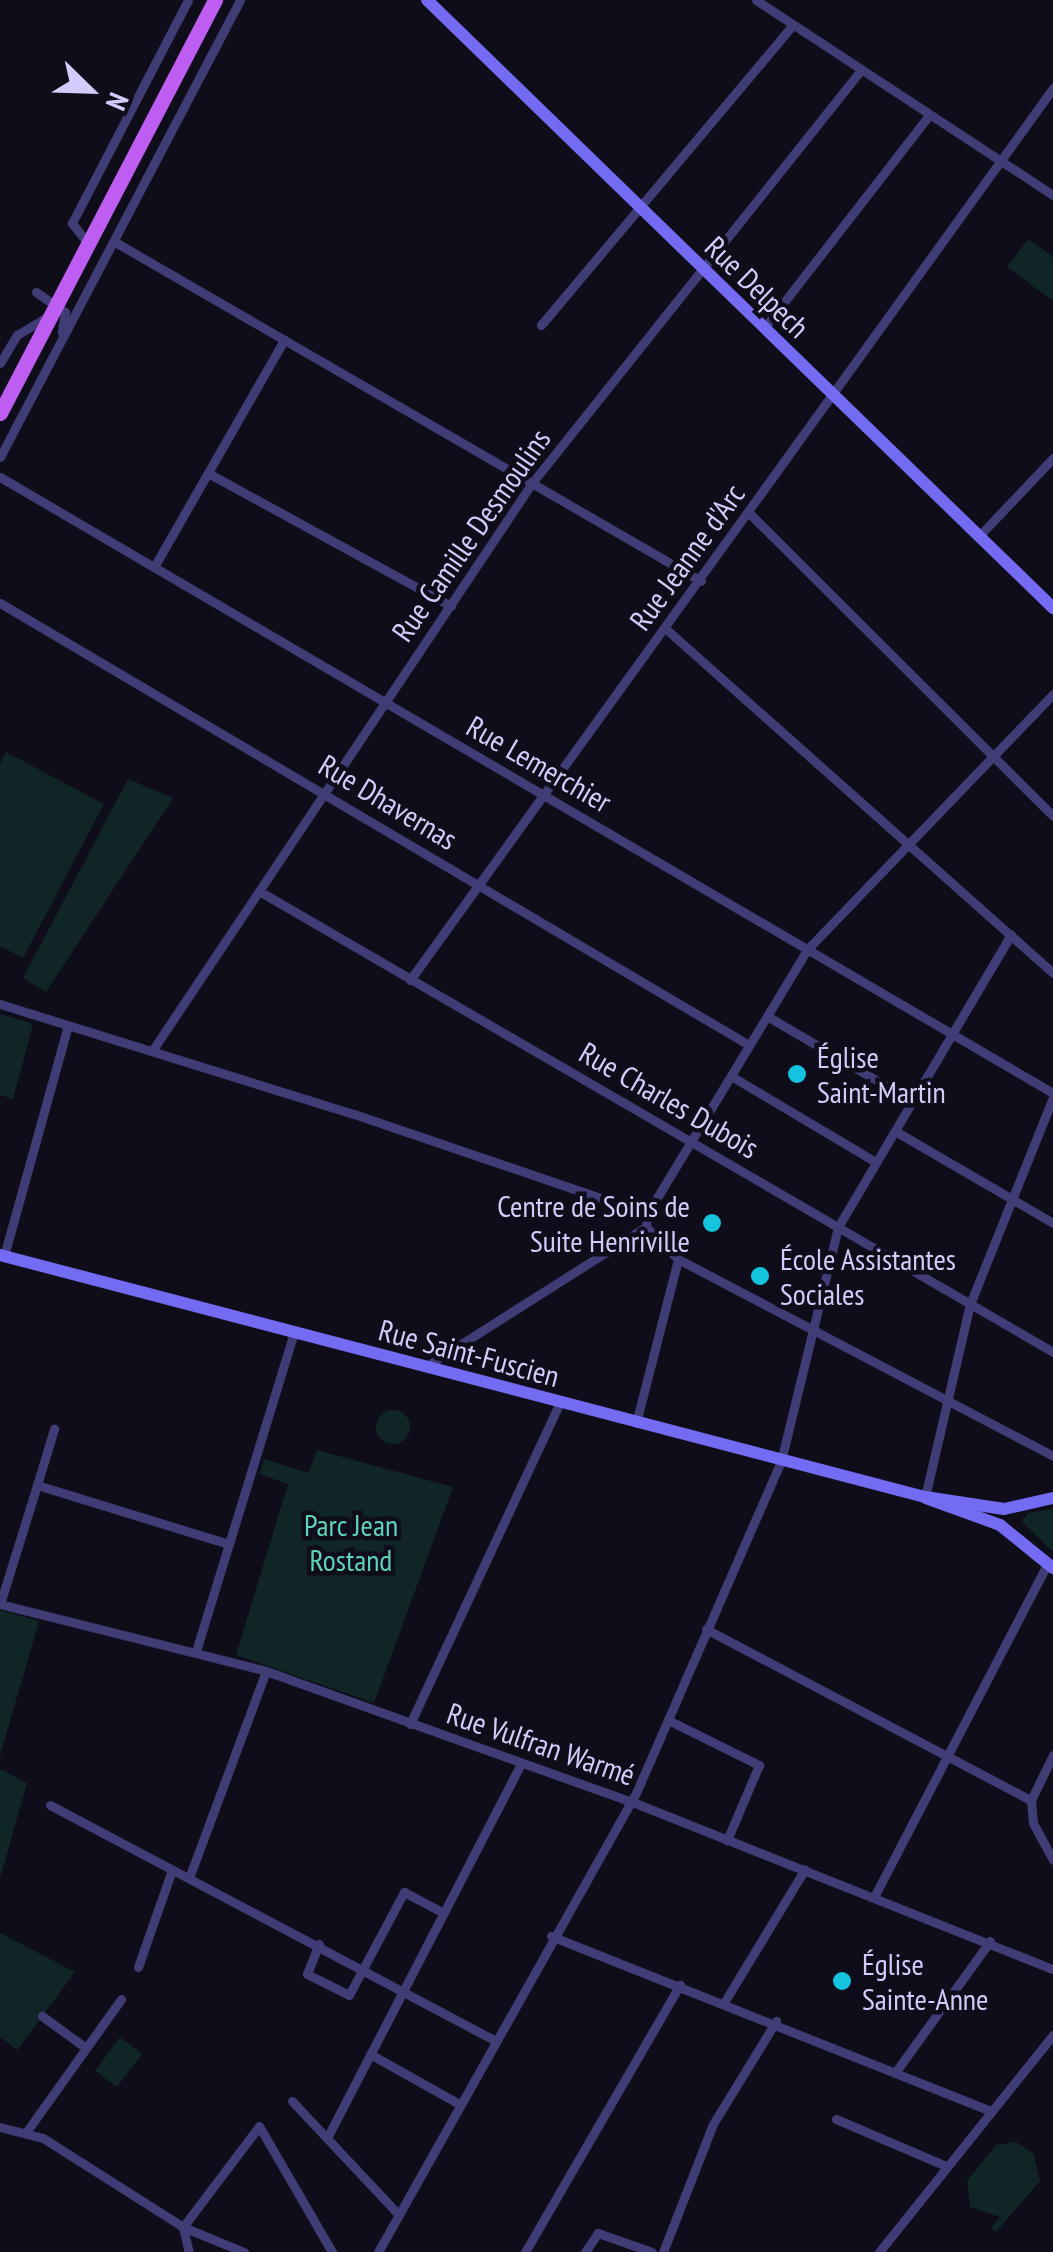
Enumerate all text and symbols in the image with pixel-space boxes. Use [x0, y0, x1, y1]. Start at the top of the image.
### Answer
north arrow [40, 40, 140, 140]
text: N [98, 88, 138, 116]
street label: Rue Delpech [698, 229, 816, 345]
street label: Rue Camille Desmoulins [384, 422, 558, 648]
street label: Rue Jeanne d'Arc [622, 477, 752, 637]
street label: Rue Lemerchier [460, 708, 618, 820]
street label: Rue Dhavernas [312, 747, 464, 857]
street label: Rue Charles Dubois [573, 1034, 765, 1166]
place label: Église Saint-Martin [817, 1039, 946, 1110]
marker: Église Saint-Martin [786, 1063, 808, 1085]
place label: Centre de Soins de Suite Henriville [497, 1188, 690, 1258]
marker: Centre de Soins de Suite Henriville [699, 1210, 725, 1236]
place label: École Assistantes Sociales [780, 1241, 957, 1312]
marker: École Assistantes Sociales [749, 1265, 771, 1287]
street label: Rue Saint-Fuscien [375, 1312, 563, 1394]
park label: Parc Jean Rostand [304, 1507, 398, 1578]
street label: Rue Vulfran Warmé [442, 1695, 640, 1793]
place label: Église Sainte-Anne [862, 1946, 988, 2016]
marker: Église Sainte-Anne [831, 1970, 853, 1992]

